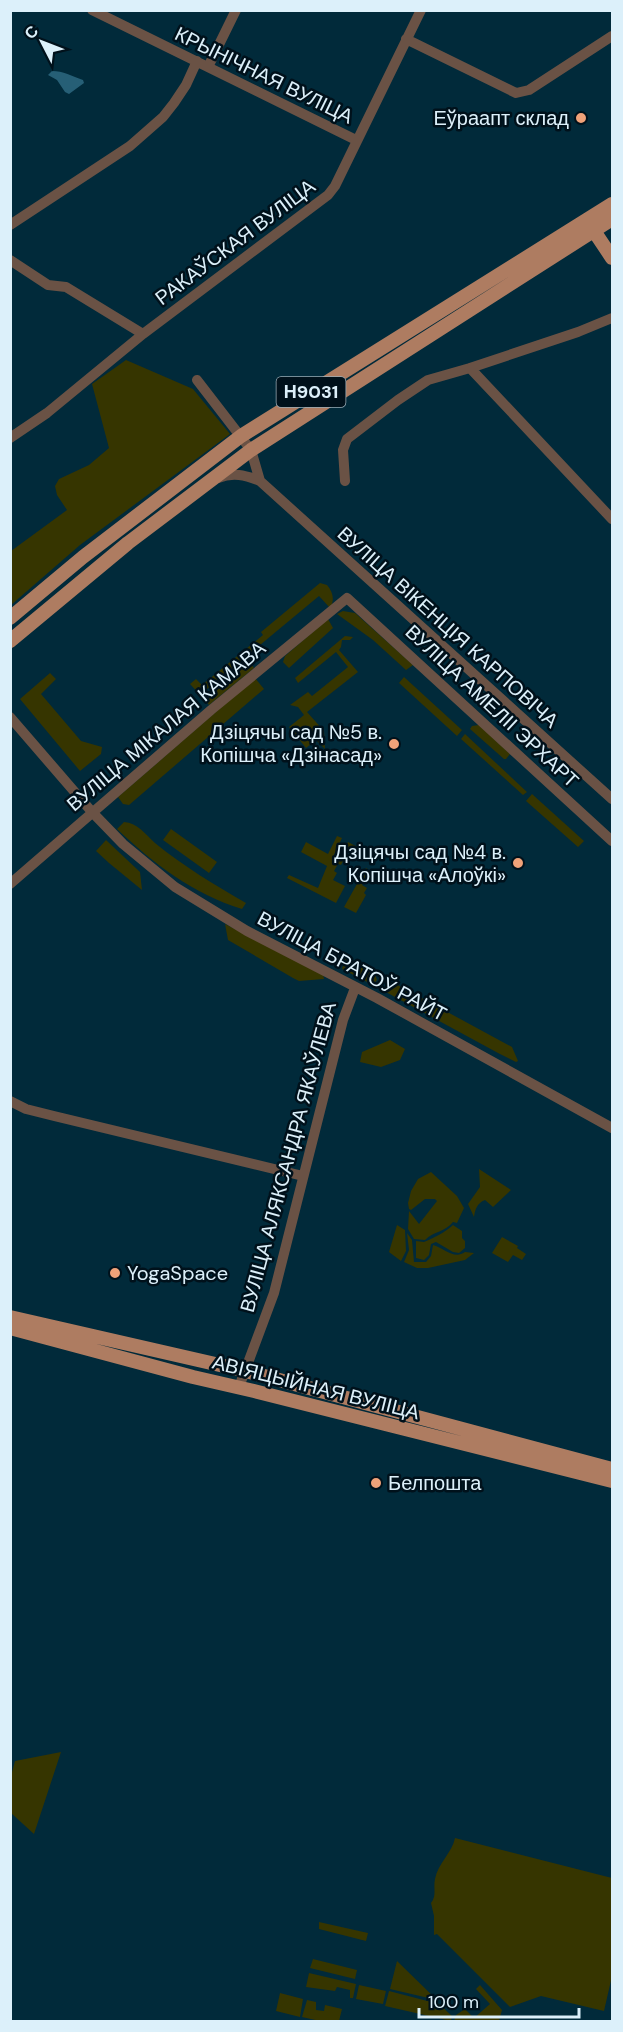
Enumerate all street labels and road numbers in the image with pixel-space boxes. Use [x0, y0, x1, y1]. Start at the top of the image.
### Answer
street label: КРЫНІЧНАЯ ВУЛІЦА [171, 21, 358, 130]
street label: РАКАЎСКАЯ ВУЛІЦА [150, 173, 321, 311]
road number: Н9031 [276, 377, 346, 407]
street label: ВУЛІЦА ВІКЕНЦІЯ КАРПОВІЧА [332, 521, 565, 734]
street label: ВУЛІЦА АМЕЛІІ ЭРХАРТ [400, 619, 584, 793]
street label: ВУЛІЦА МІКАЛАЯ КАМАВА [61, 635, 271, 817]
street label: ВУЛІЦА БРАТОЎ РАЙТ [253, 905, 451, 1027]
street label: ВУЛІЦА АЛЯКСАНДРА ЯКАЎЛЕВА [234, 998, 342, 1315]
street label: АВІЯЦЫЙНАЯ ВУЛІЦА [210, 1349, 423, 1425]

